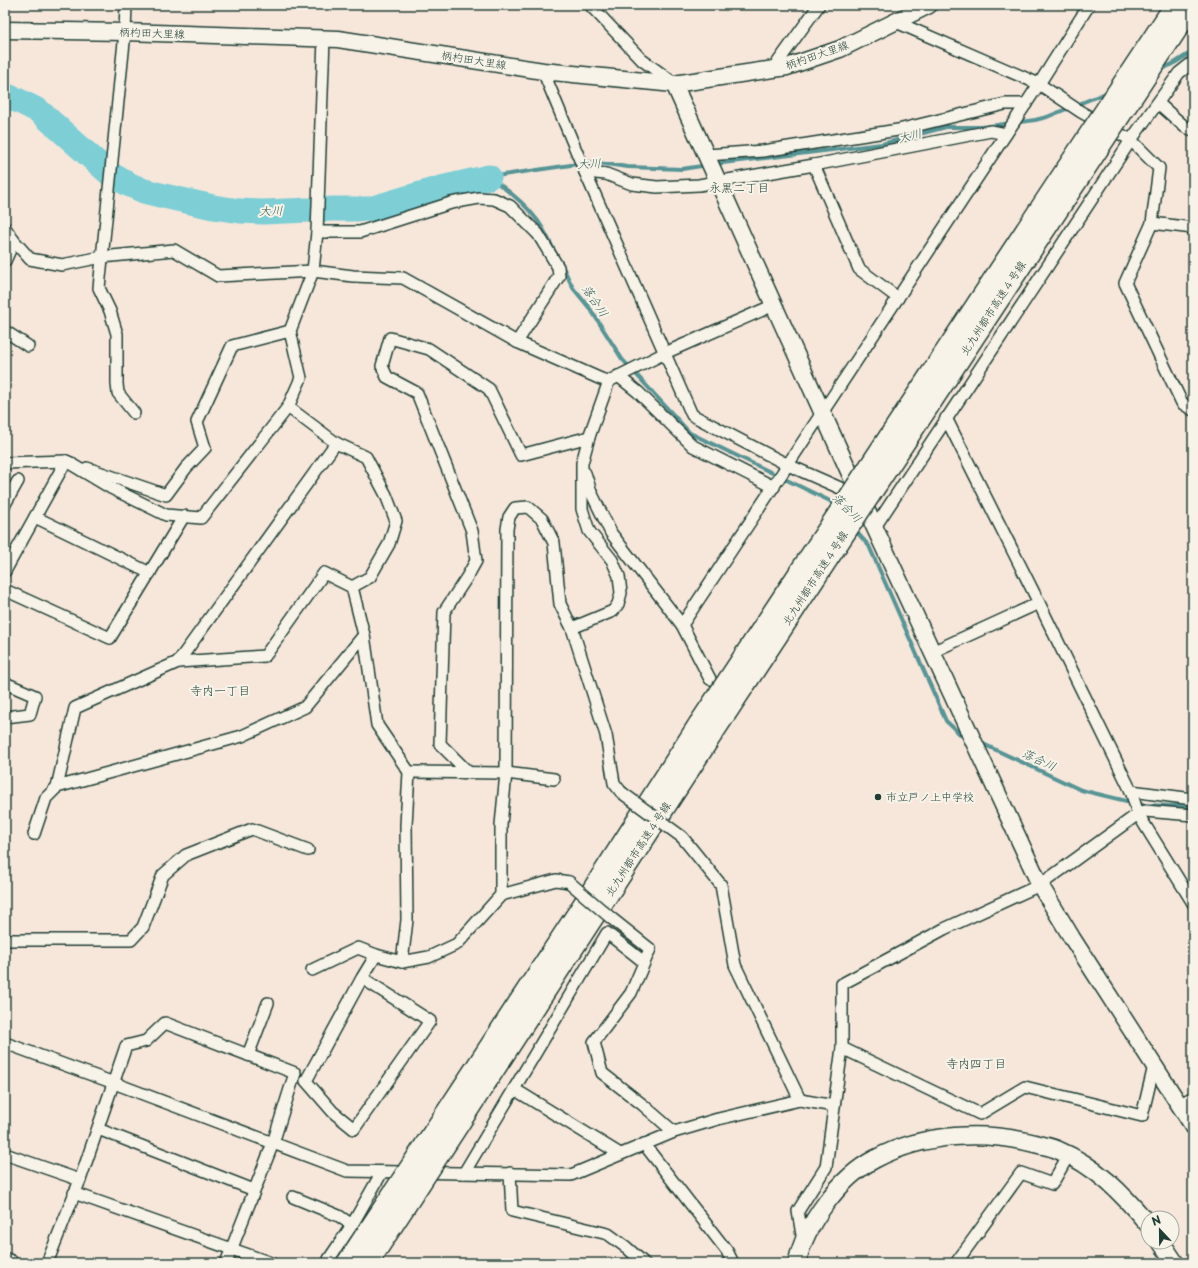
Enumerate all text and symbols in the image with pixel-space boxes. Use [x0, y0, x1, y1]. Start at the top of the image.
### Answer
street label: 柄杓田大里線 [119, 23, 185, 42]
street label: 柄杓田大里線 [783, 36, 851, 73]
street label: 柄杓田大里線 [440, 46, 508, 73]
water label: 大川 [896, 123, 924, 147]
water label: 大川 [576, 153, 601, 173]
district label: 永黒二丁目 [709, 178, 769, 196]
water label: 大川 [259, 201, 283, 219]
street label: 北九州都市高速４号線 [955, 257, 1030, 358]
water label: 落合川 [578, 280, 613, 320]
water label: 落合川 [829, 488, 867, 527]
street label: 北九州都市高速４号線 [777, 527, 852, 628]
district label: 寺内一丁目 [190, 681, 250, 699]
water label: 落合川 [1019, 743, 1060, 775]
place label: 市立戸ノ上中学校 [886, 788, 974, 805]
marker: 市立戸ノ上中学校 [873, 792, 883, 802]
street label: 北九州都市高速４号線 [600, 798, 675, 899]
district label: 寺内四丁目 [946, 1054, 1006, 1072]
north arrow [1140, 1210, 1180, 1250]
text: N [1149, 1211, 1164, 1230]

